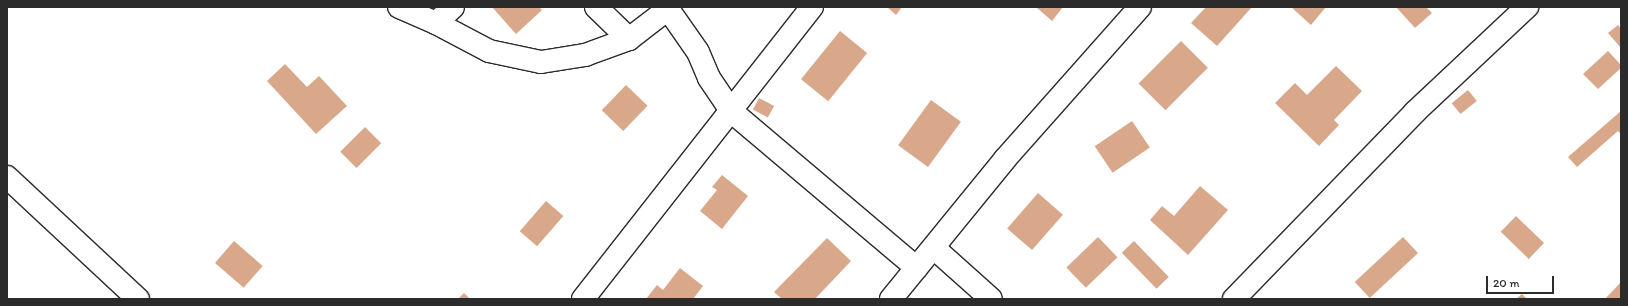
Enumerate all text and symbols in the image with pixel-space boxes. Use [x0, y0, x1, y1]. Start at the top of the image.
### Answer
scale bar [1488, 268, 1556, 294]
text: 20 m [1493, 276, 1520, 290]

